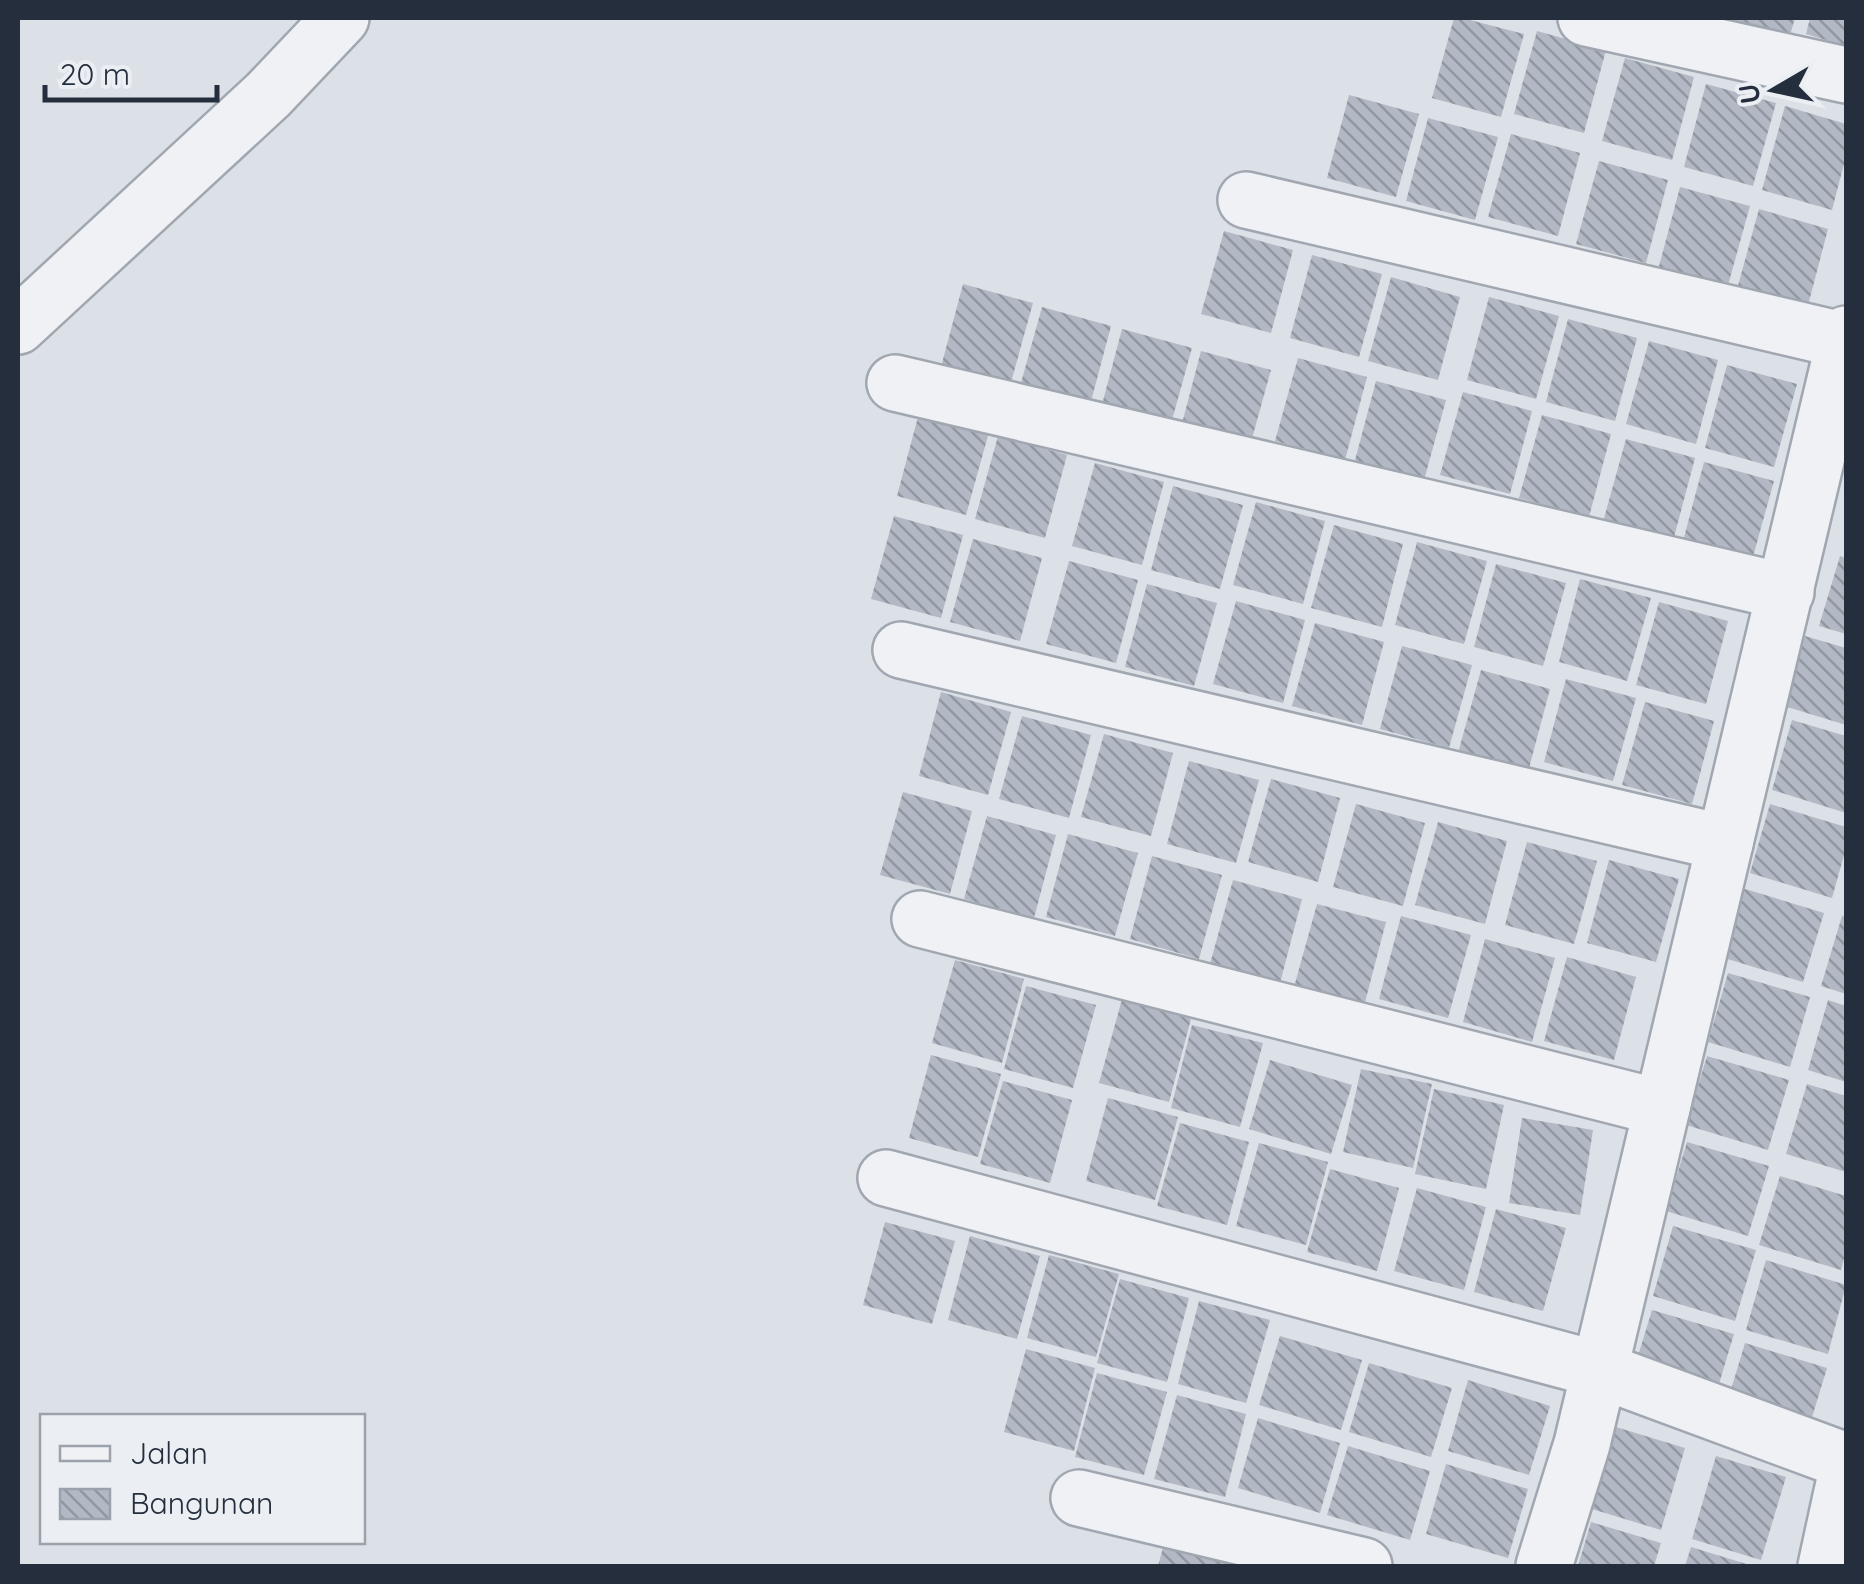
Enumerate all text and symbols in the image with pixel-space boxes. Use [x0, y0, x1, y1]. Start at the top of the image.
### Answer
scale bar [45, 40, 218, 102]
north arrow [1724, 40, 1824, 140]
text: 20 m [60, 55, 130, 93]
text: U [1730, 81, 1768, 106]
legend [40, 1414, 365, 1544]
text: Jalan [130, 1434, 208, 1472]
text: Bangunan [130, 1484, 273, 1522]

